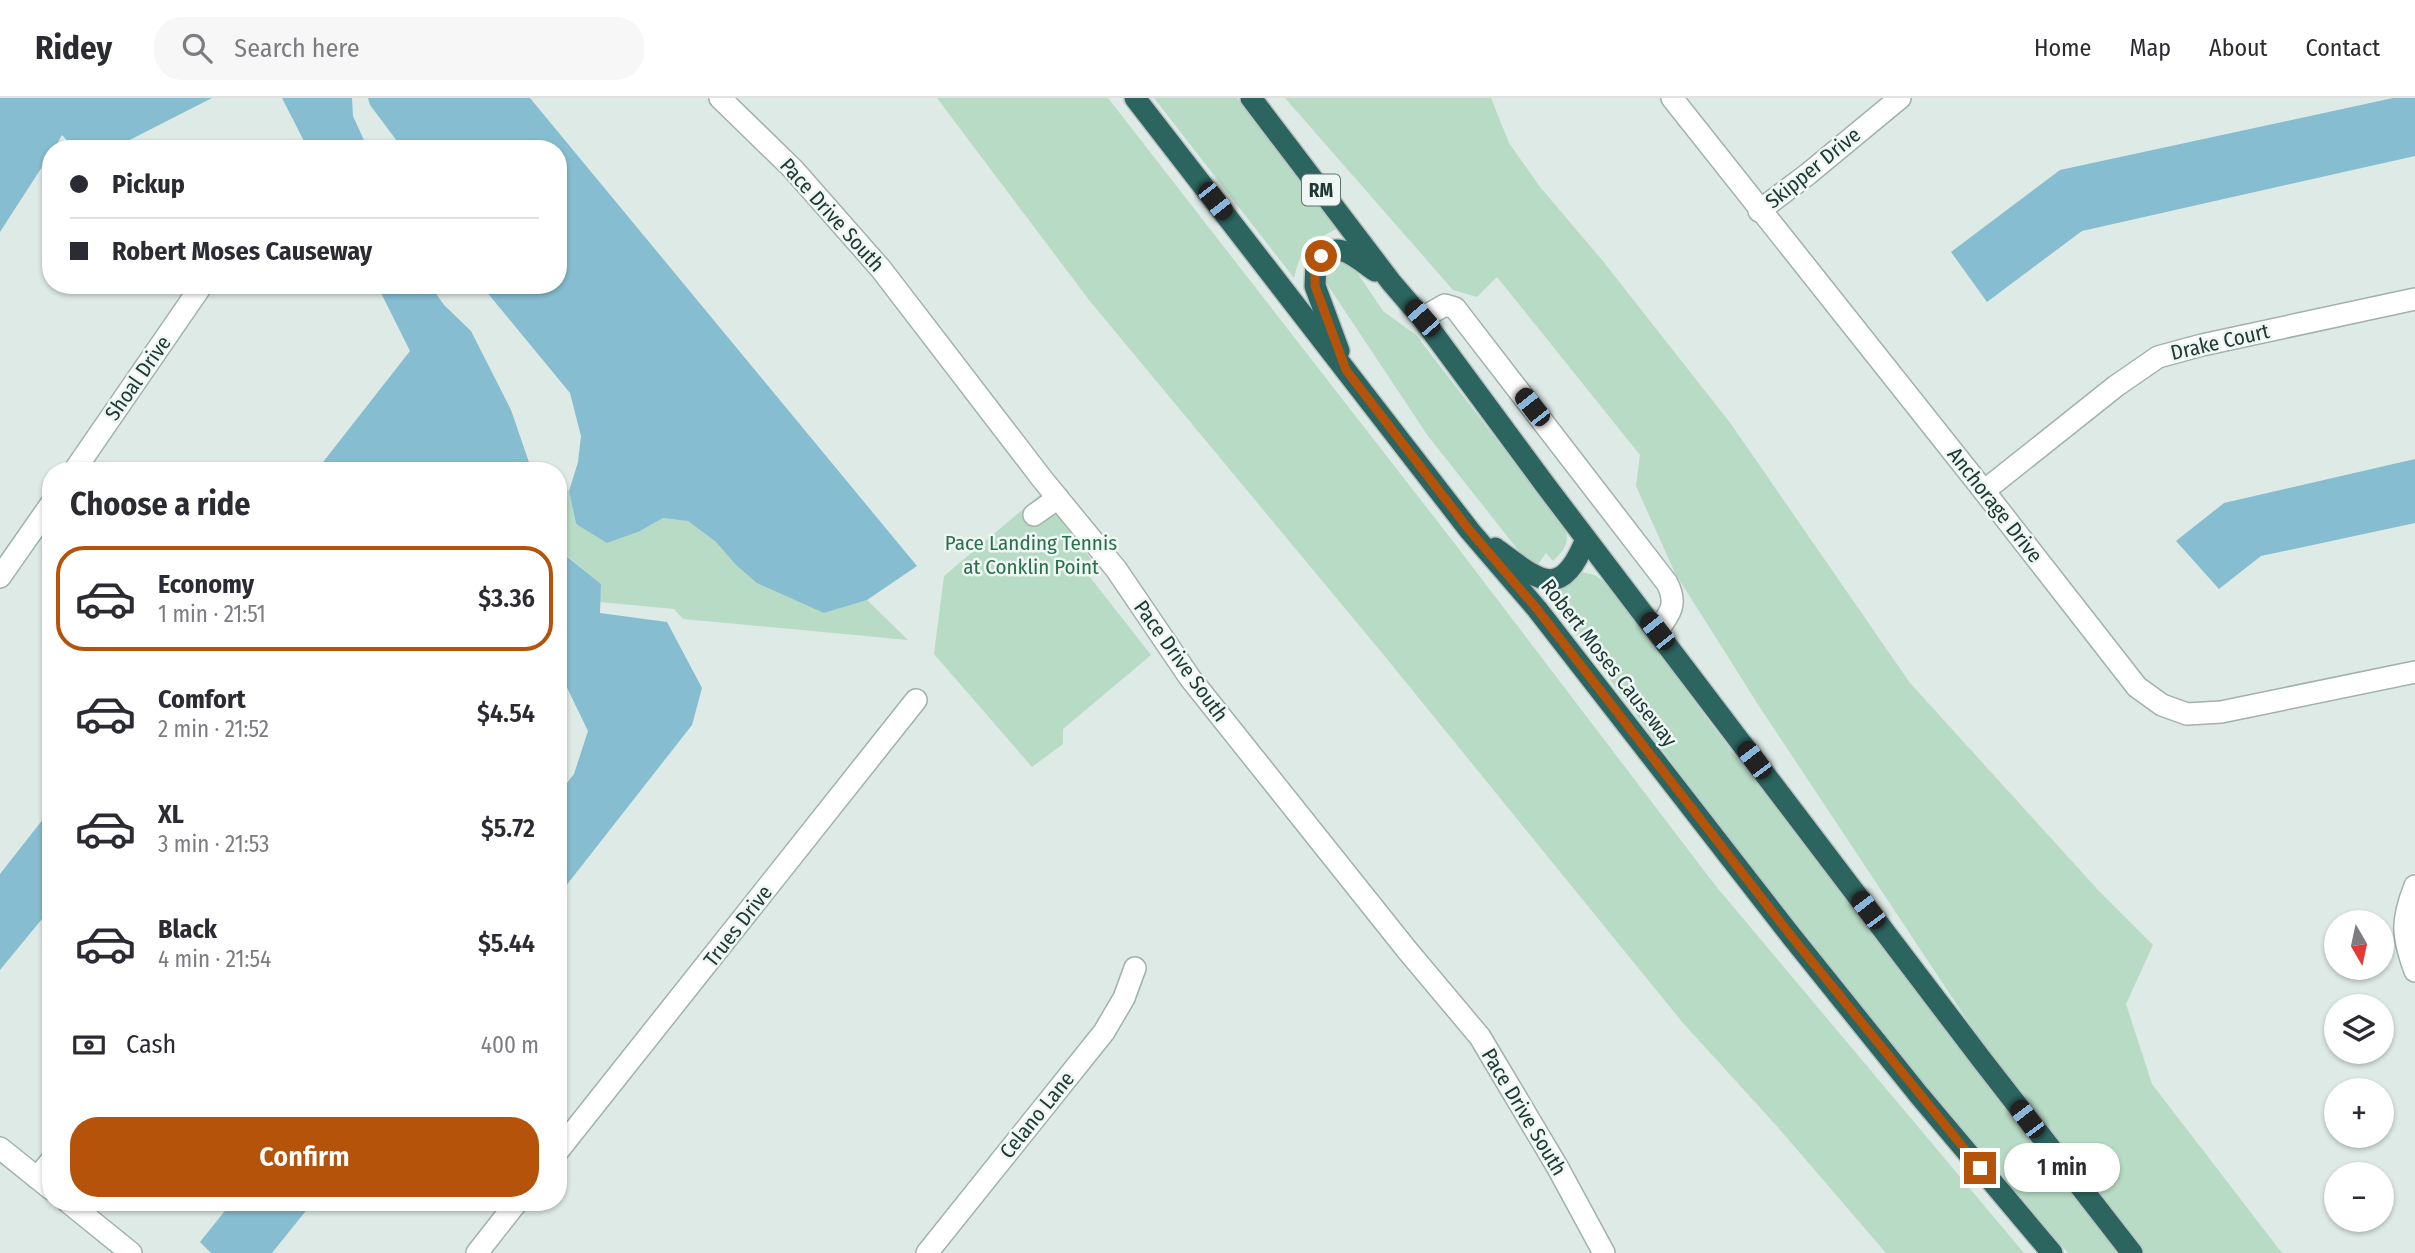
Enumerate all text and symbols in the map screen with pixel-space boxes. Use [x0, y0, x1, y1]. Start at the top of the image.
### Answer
search box [154, 17, 644, 80]
text: Ridey [35, 28, 112, 68]
icon: search [178, 29, 216, 67]
text: Search here [234, 33, 360, 64]
text: Home [2034, 34, 2091, 62]
text: Map [2129, 34, 2171, 62]
text: About [2209, 34, 2267, 62]
text: Contact [2305, 34, 2380, 62]
street label: Skipper Drive [1760, 122, 1866, 214]
street label: Pace Drive South [774, 153, 890, 277]
text: Pickup [112, 169, 185, 200]
road number: RM [1302, 174, 1340, 206]
car [1194, 178, 1237, 224]
text: Robert Moses Causeway [112, 236, 372, 267]
route start [1305, 240, 1337, 272]
car [1401, 295, 1444, 341]
street label: Drake Court [2168, 318, 2272, 366]
street label: Shoal Drive [99, 331, 177, 425]
car [1511, 384, 1554, 430]
street label: Anchorage Drive [1942, 442, 2048, 568]
text: Choose a ride [70, 485, 251, 523]
park label: Pace Landing Tennis at Conklin Point [945, 530, 1117, 580]
icon: car [74, 567, 137, 630]
text: Economy [158, 569, 254, 600]
street label: Robert Moses Causeway [1535, 574, 1683, 753]
text: $3.36 [478, 583, 535, 614]
street label: Pace Drive South [1128, 595, 1234, 727]
text: 1 min · 21:51 [158, 600, 266, 628]
car [1636, 608, 1679, 654]
icon: car [74, 682, 137, 745]
text: Comfort [158, 684, 246, 715]
text: $4.54 [477, 698, 535, 729]
text: 2 min · 21:52 [158, 715, 269, 743]
car [1733, 737, 1776, 783]
icon: car [74, 797, 137, 860]
text: XL [158, 799, 184, 830]
text: $5.72 [481, 813, 535, 844]
text: 3 min · 21:53 [158, 830, 269, 858]
street label: Trues Drive [698, 880, 778, 972]
car [1847, 887, 1890, 933]
north arrow [2324, 910, 2394, 980]
map controls [2324, 910, 2394, 1232]
icon: car [74, 912, 137, 975]
text: Black [158, 914, 217, 945]
text: $5.44 [478, 928, 535, 959]
text: 4 min · 21:54 [158, 945, 271, 973]
button: layers [2324, 994, 2394, 1064]
icon: cash [70, 1026, 108, 1064]
text: Cash [126, 1029, 176, 1060]
text: 400 m [481, 1031, 539, 1059]
street label: Pace Drive South [1476, 1044, 1572, 1180]
street label: Celano Lane [994, 1066, 1080, 1164]
button: + [2324, 1078, 2394, 1148]
car [2006, 1096, 2049, 1142]
button: Confirm [70, 1117, 539, 1197]
callout: 1 min [2004, 1144, 2120, 1192]
route end [1964, 1152, 1996, 1184]
text: 1 min [2037, 1153, 2087, 1181]
button: − [2324, 1162, 2394, 1232]

